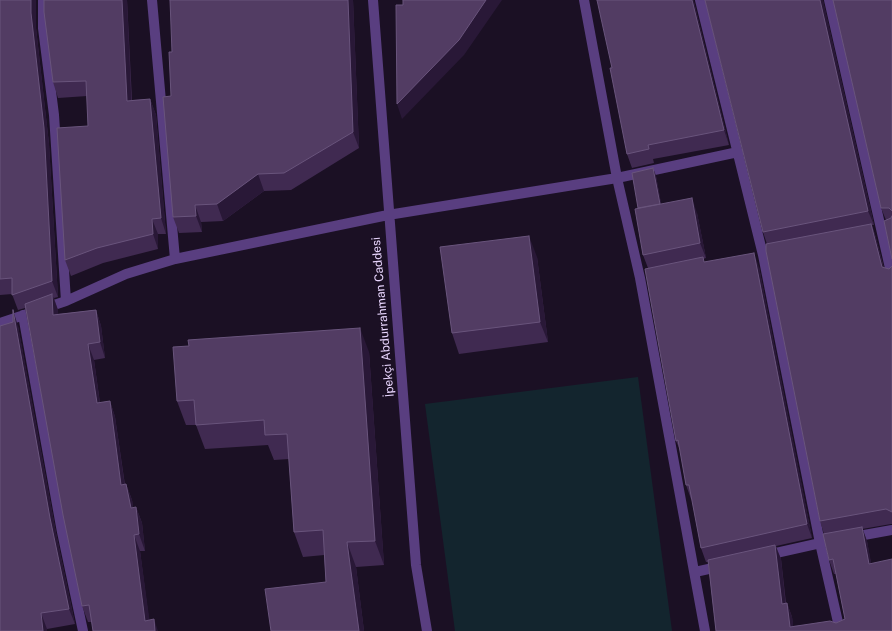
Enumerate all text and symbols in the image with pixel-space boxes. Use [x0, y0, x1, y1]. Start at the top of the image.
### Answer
street label: İpekçi Abdurrahman Caddesi [369, 236, 397, 398]

